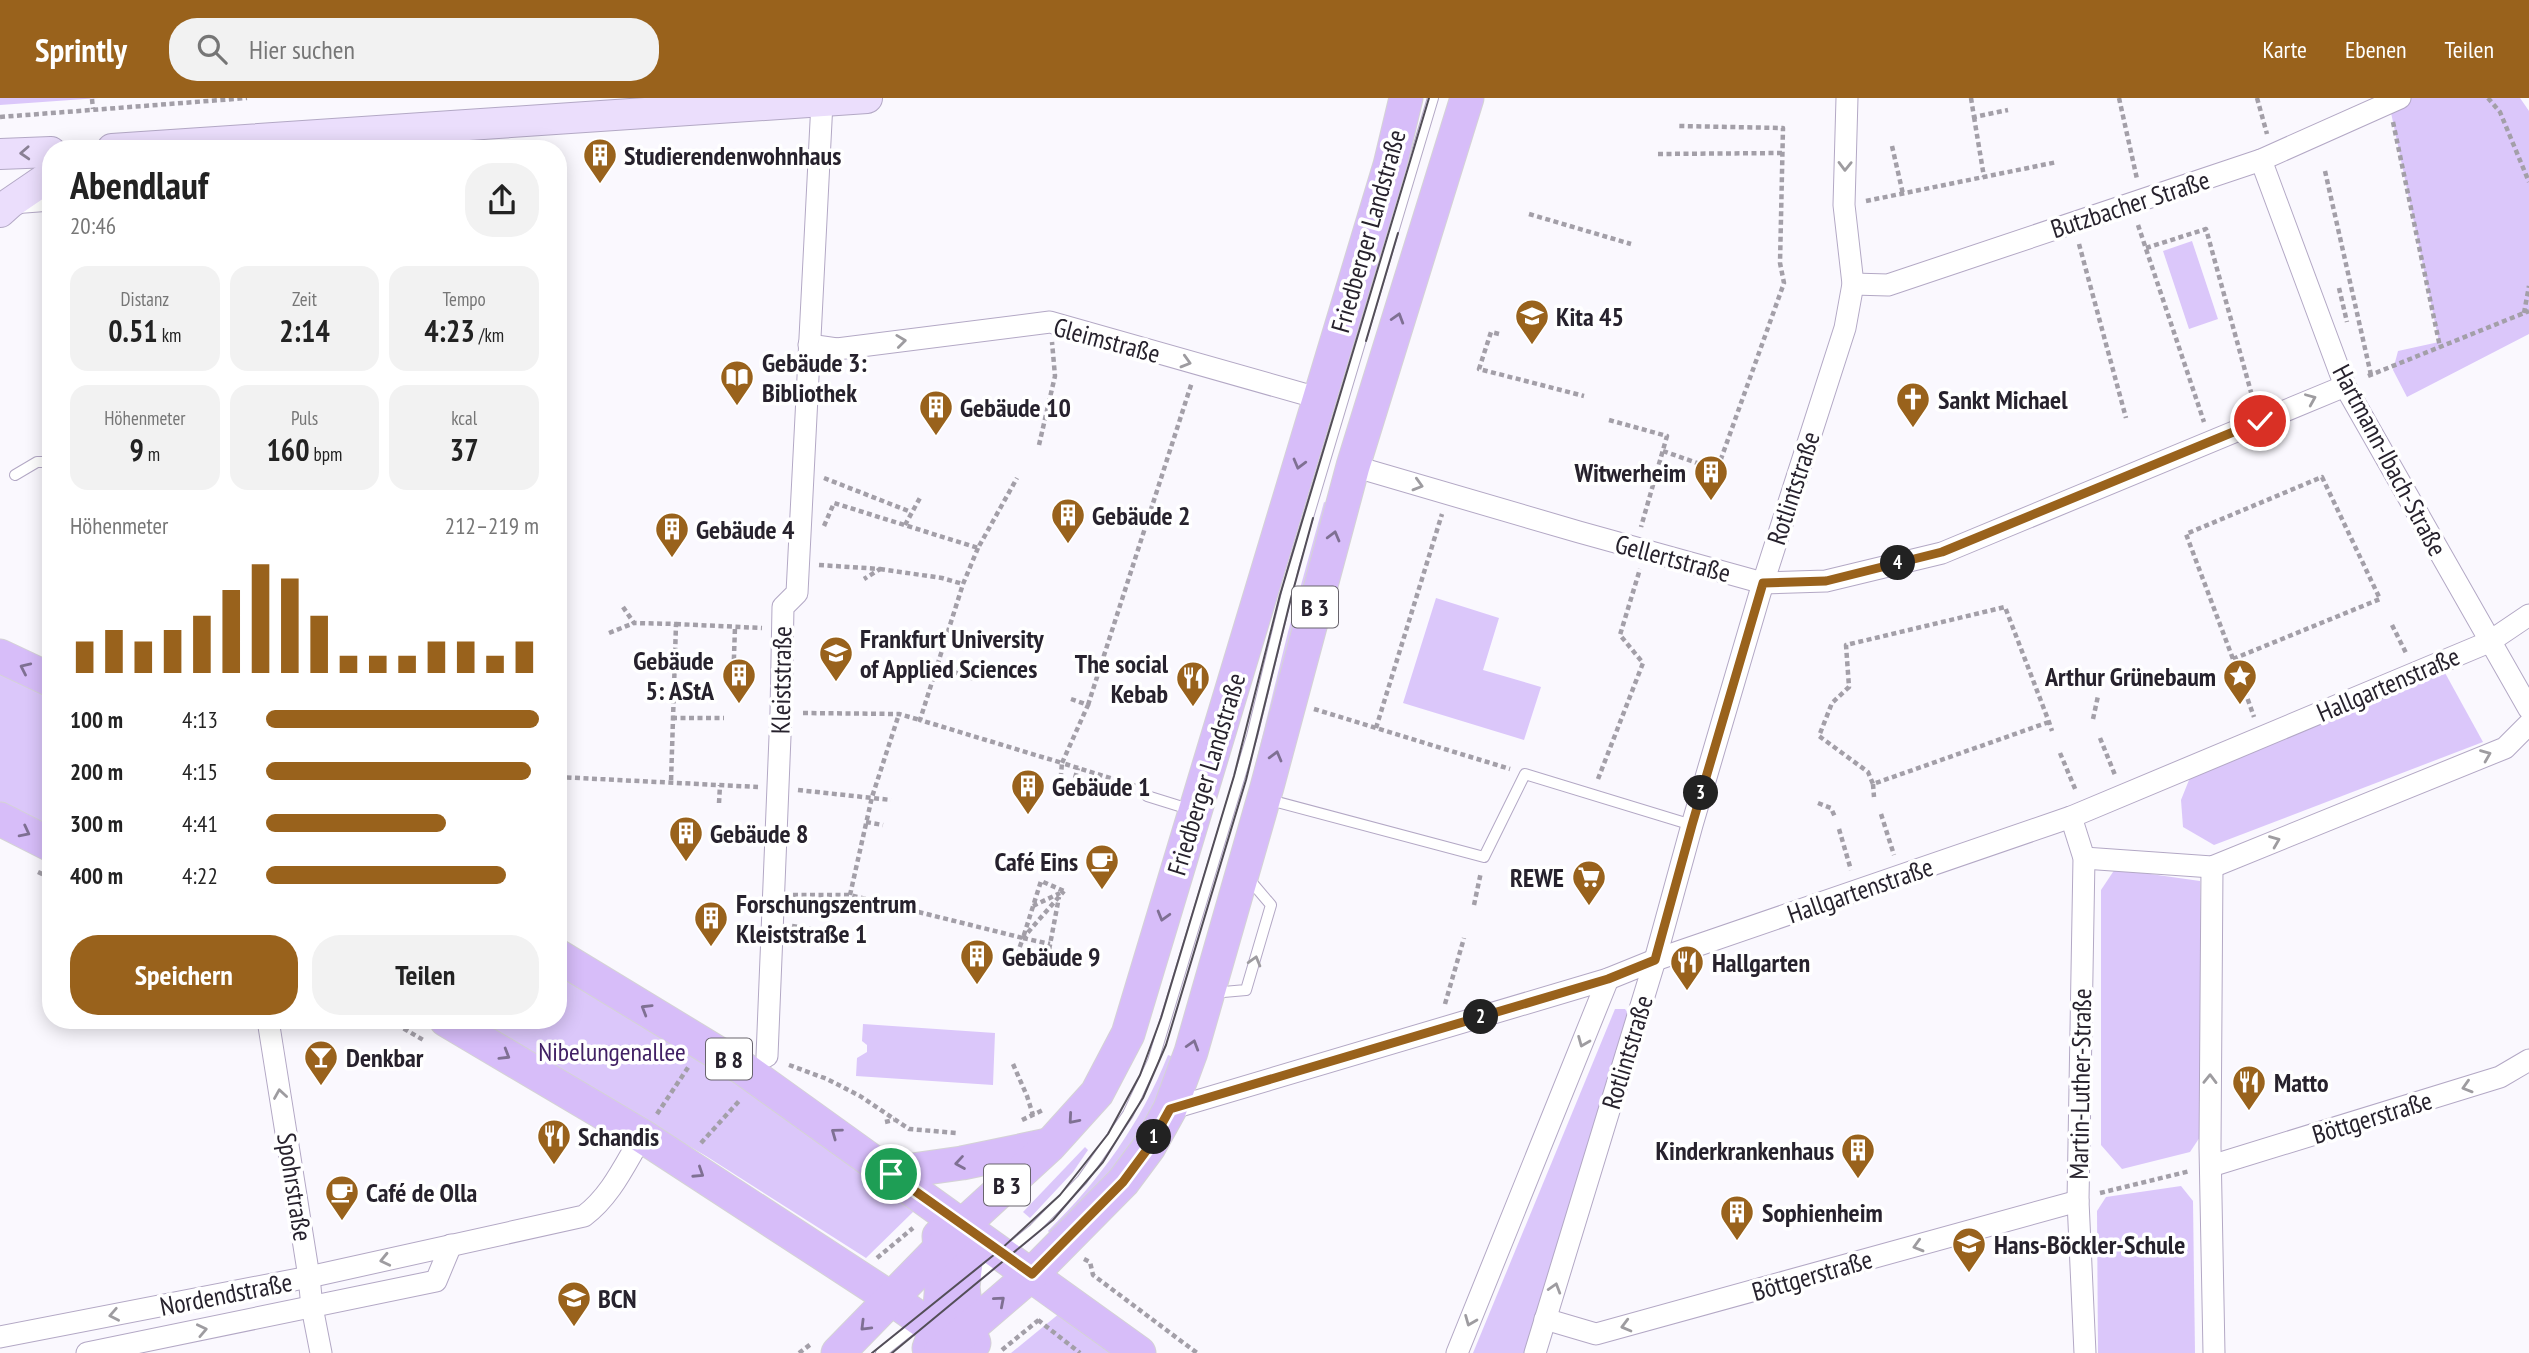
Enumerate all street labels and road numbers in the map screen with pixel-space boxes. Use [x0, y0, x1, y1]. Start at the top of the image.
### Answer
street label: Friedberger Landstraße [1323, 126, 1413, 336]
street label: Butzbacher Straße [2046, 163, 2214, 245]
street label: Gleimstraße [1050, 310, 1164, 370]
street label: Hartmann-Ibach-Straße [2326, 359, 2454, 561]
street label: Rotlintstraße [1759, 427, 1827, 549]
street label: Gellertstraße [1612, 527, 1734, 589]
road number: B 3 [1292, 586, 1338, 628]
street label: Kleiststraße [764, 626, 798, 734]
street label: Hallgartenstraße [2312, 639, 2464, 729]
street label: Friedberger Landstraße [1160, 669, 1252, 879]
street label: Hallgartenstraße [1783, 850, 1937, 930]
street label: Martin-Luther-Straße [2062, 988, 2098, 1180]
street label: Rotlintstraße [1594, 991, 1660, 1113]
road number: B 8 [706, 1038, 752, 1079]
street label: Böttgerstraße [2308, 1083, 2436, 1151]
street label: Spohrstraße [270, 1131, 320, 1243]
road number: B 3 [984, 1164, 1030, 1205]
street label: Böttgerstraße [1748, 1242, 1876, 1308]
street label: Nordendstraße [157, 1265, 295, 1323]

